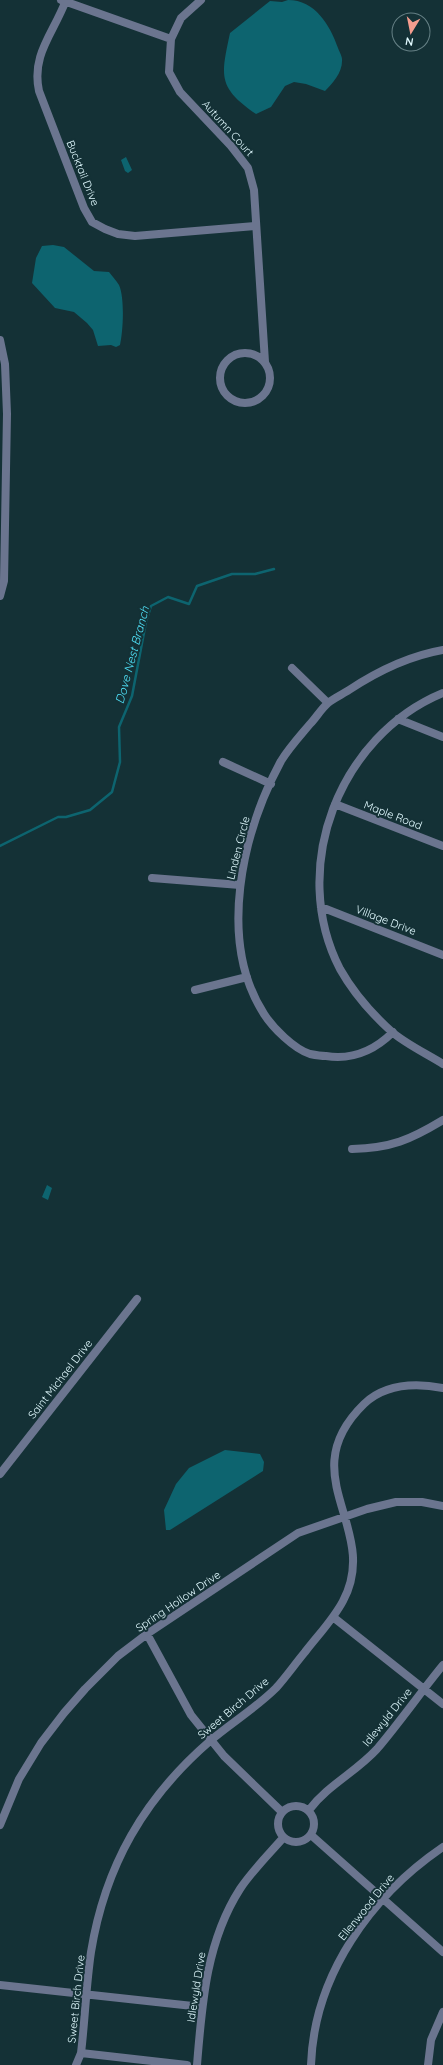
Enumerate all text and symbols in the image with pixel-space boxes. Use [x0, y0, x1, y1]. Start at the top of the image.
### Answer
north arrow [391, 12, 431, 52]
text: N [404, 34, 414, 49]
street label: Autumn Court [199, 97, 257, 159]
street label: Bucktail Drive [63, 138, 103, 208]
water label: Dove Nest Branch [112, 604, 152, 705]
street label: Maple Road [362, 797, 424, 833]
street label: Linden Circle [223, 815, 253, 881]
street label: Village Drive [354, 902, 418, 938]
street label: Saint Michael Drive [25, 1337, 95, 1421]
street label: Spring Hollow Drive [133, 1567, 223, 1635]
street label: Sweet Birch Drive [195, 1674, 271, 1742]
street label: Idlewyld Drive [359, 1685, 415, 1749]
street label: Ellenwood Drive [335, 1871, 397, 1943]
street label: Idlewyld Drive [184, 1951, 208, 2023]
street label: Sweet Birch Drive [64, 1954, 88, 2044]

